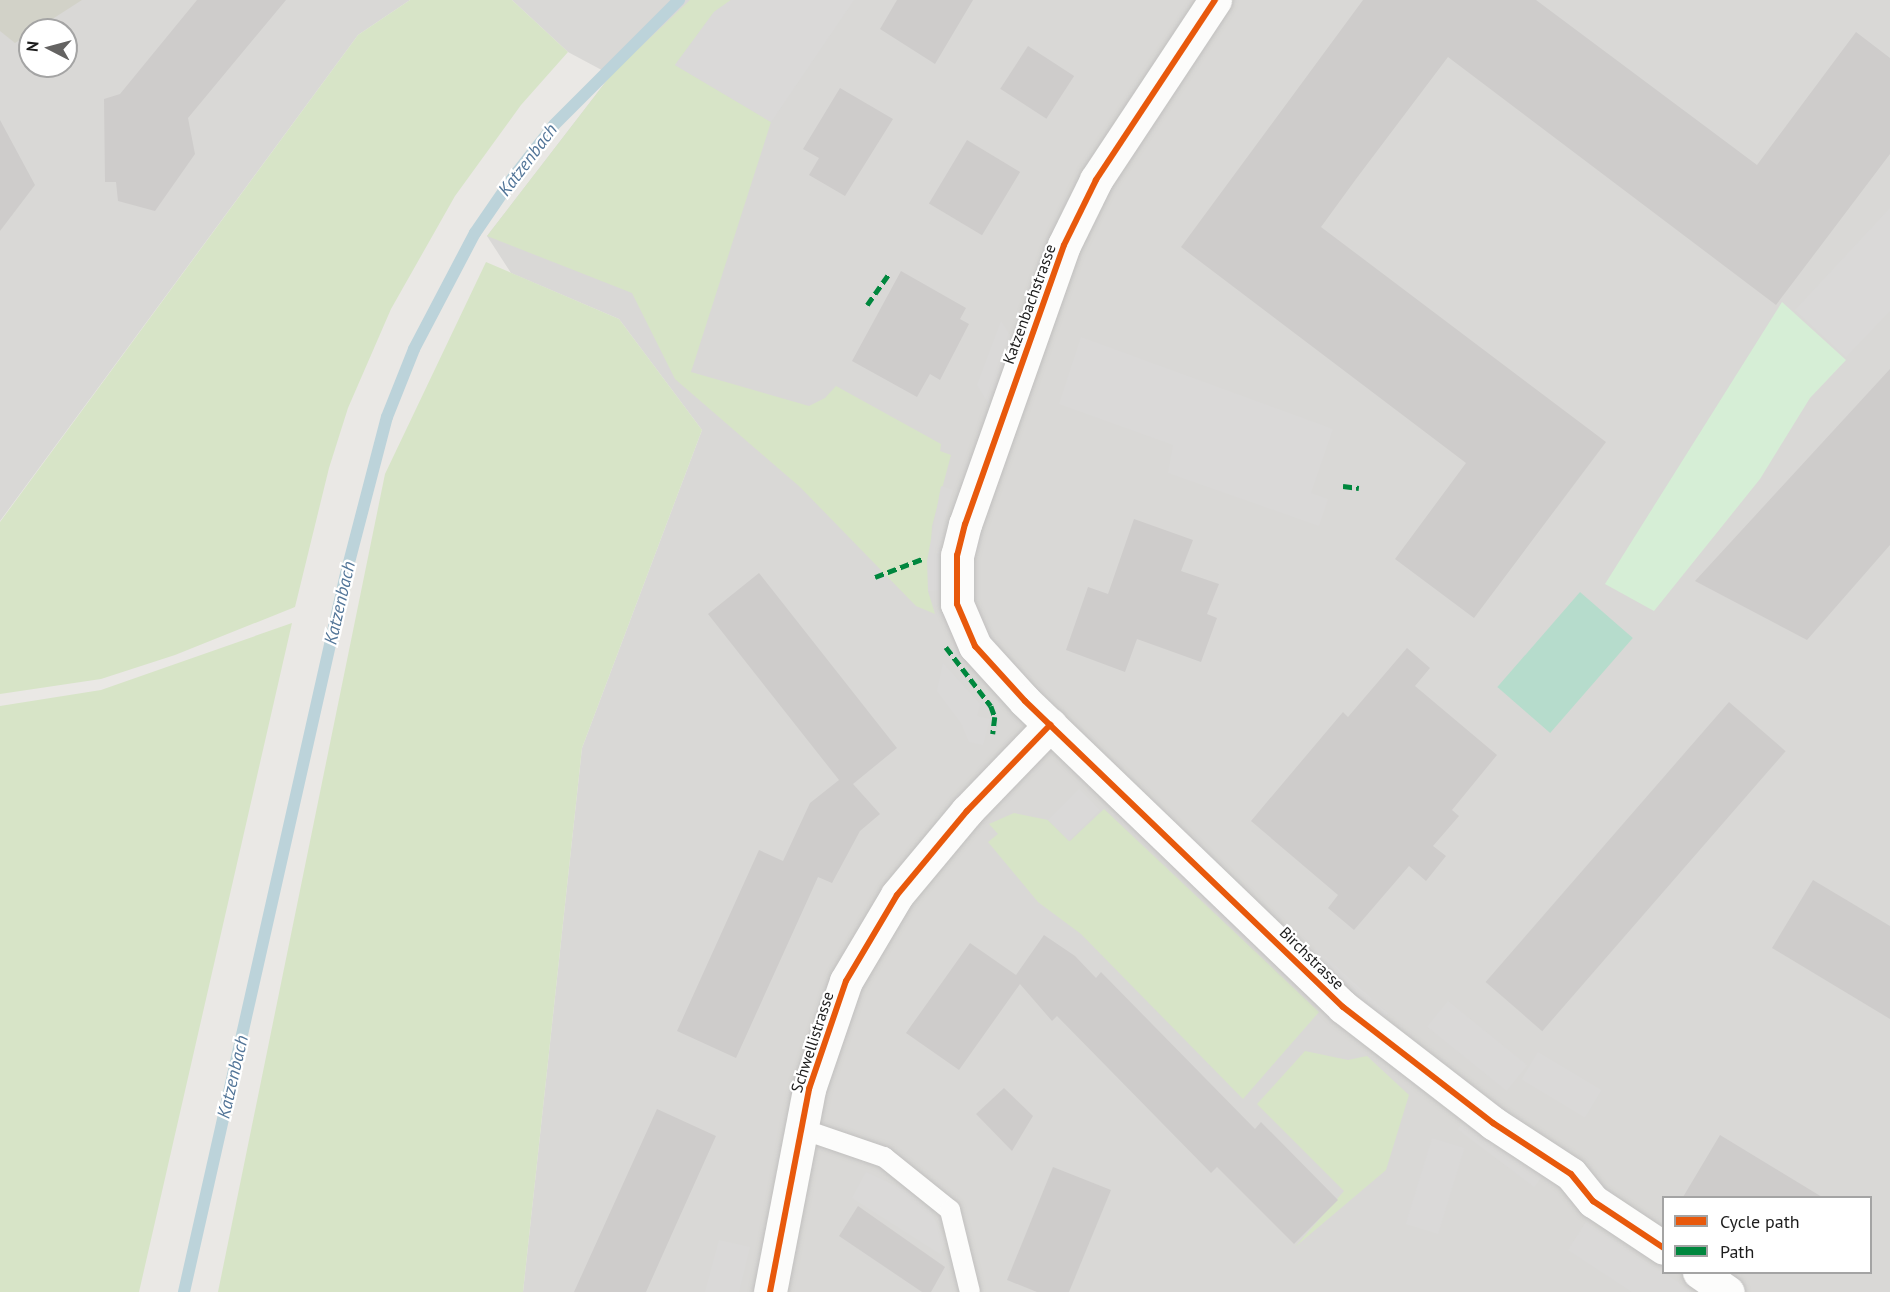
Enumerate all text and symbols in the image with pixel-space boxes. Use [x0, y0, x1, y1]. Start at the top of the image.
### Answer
north arrow [18, 18, 78, 78]
text: N [22, 40, 43, 53]
water label: Katzenbach [494, 120, 562, 200]
street label: Katzenbachstrasse [998, 241, 1060, 367]
water label: Katzenbach [320, 559, 360, 647]
street label: Birchstrasse [1276, 923, 1348, 993]
street label: Schwellistrasse [787, 989, 837, 1095]
water label: Katzenbach [213, 1033, 253, 1121]
legend [1662, 1196, 1872, 1274]
text: Cycle path [1720, 1210, 1800, 1233]
text: Path [1720, 1240, 1754, 1263]

